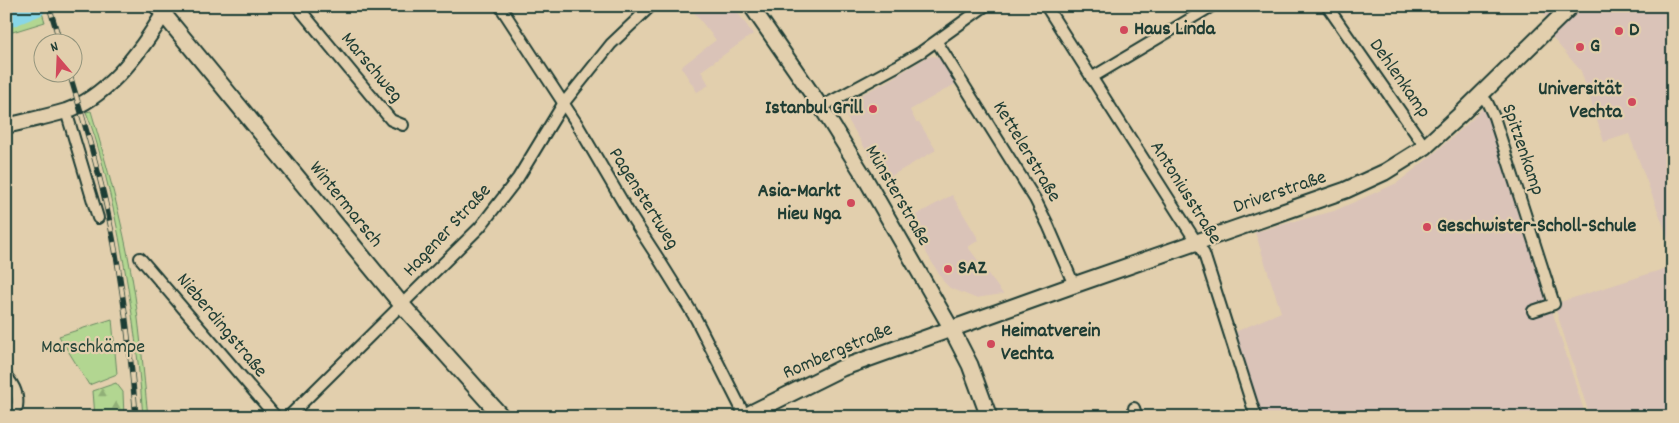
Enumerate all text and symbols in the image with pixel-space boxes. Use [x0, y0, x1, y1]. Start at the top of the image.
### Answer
place label: Haus Linda [1134, 16, 1216, 44]
place label: D [1629, 17, 1640, 45]
marker: Haus Linda [1118, 24, 1130, 36]
marker: D [1613, 25, 1625, 37]
street label: Marschweg [333, 27, 409, 109]
north arrow [32, 32, 82, 82]
street label: Dehlenkamp [1361, 33, 1437, 125]
place label: G [1590, 33, 1600, 61]
text: N [48, 37, 61, 58]
marker: G [1574, 41, 1586, 53]
place label: Universität Vechta [1538, 76, 1623, 127]
place label: Istanbul Grill [765, 95, 863, 123]
street label: Kettelerstraße [985, 96, 1067, 208]
marker: Universität Vechta [1626, 96, 1638, 108]
street label: Spitzenkamp [1493, 100, 1551, 200]
marker: Istanbul Grill [867, 103, 879, 115]
street label: Antoniusstraße [1142, 136, 1228, 250]
street label: Münsterstraße [857, 140, 937, 252]
street label: Pagenstertweg [601, 143, 685, 255]
street label: Wintermarsch [301, 156, 389, 254]
street label: Driverstraße [1230, 164, 1331, 222]
street label: Hagener Straße [397, 178, 499, 284]
place label: Asia-Markt Hieu Nga [758, 178, 842, 229]
marker: Asia-Markt Hieu Nga [845, 197, 857, 209]
place label: Geschwister-Scholl-Schule [1437, 213, 1637, 241]
marker: Geschwister-Scholl-Schule [1421, 221, 1433, 233]
place label: SAZ [958, 255, 988, 283]
marker: SAZ [942, 263, 954, 275]
street label: Nieberdingstraße [169, 268, 273, 385]
street label: Rombergstraße [779, 316, 897, 388]
place label: Heimatverein Vechta [1001, 318, 1100, 369]
park label: Marschkämpe [41, 334, 145, 362]
marker: Heimatverein Vechta [985, 338, 997, 350]

